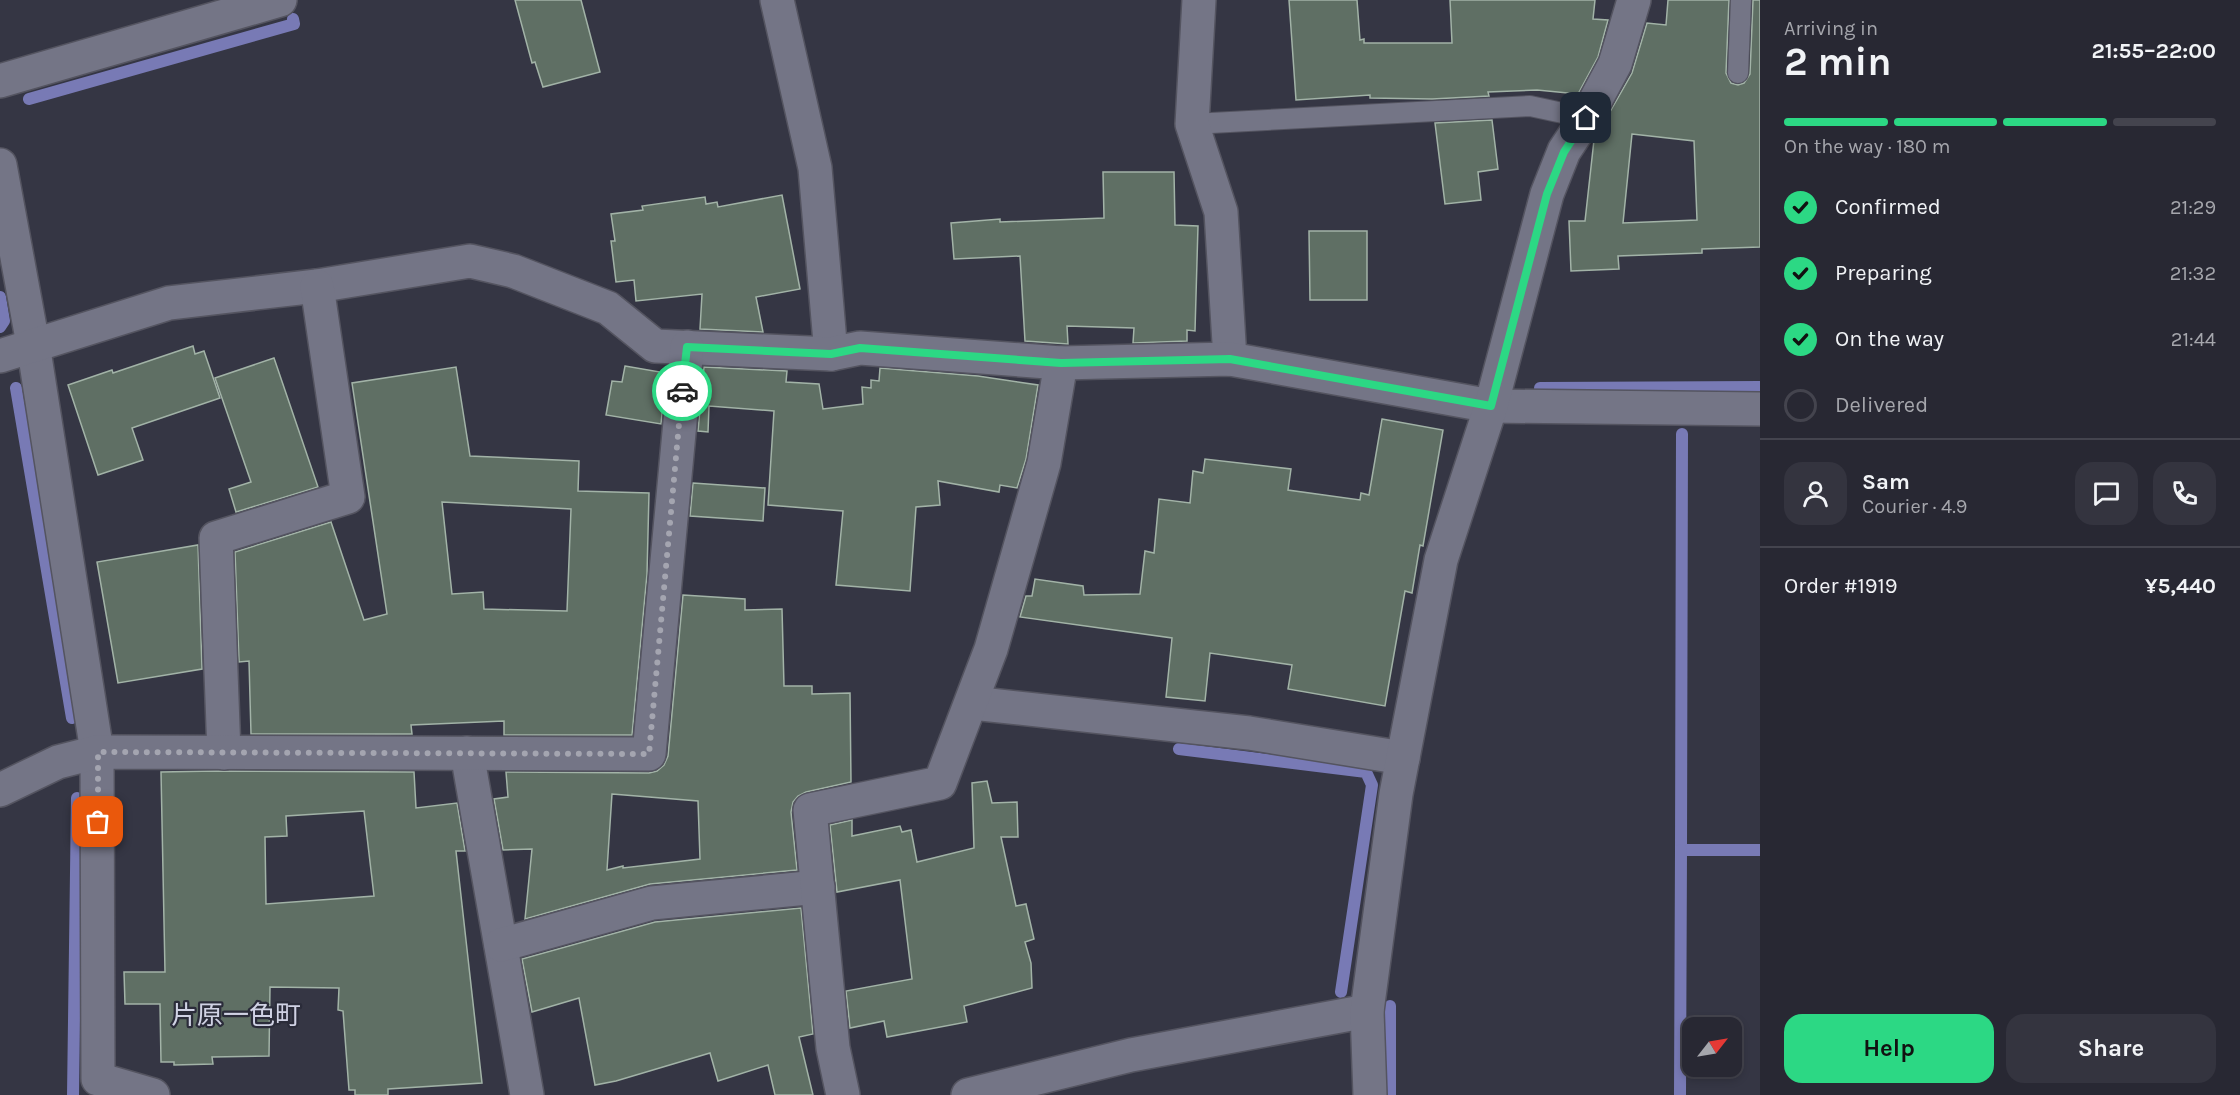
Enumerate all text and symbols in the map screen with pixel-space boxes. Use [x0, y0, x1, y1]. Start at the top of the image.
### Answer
text: Arriving in [1784, 17, 1878, 40]
text: 21:55–22:00 [2091, 38, 2216, 64]
text: 2 min [1784, 39, 1892, 85]
pin [1560, 92, 1611, 143]
icon: home [1569, 101, 1602, 134]
text: On the way · 180 m [1784, 135, 1950, 158]
icon: check [1784, 191, 1817, 224]
text: Confirmed [1835, 194, 1941, 220]
text: 21:29 [2170, 196, 2216, 219]
icon: check [1784, 257, 1817, 290]
text: Preparing [1835, 260, 1932, 286]
text: 21:32 [2170, 262, 2216, 285]
icon: check [1784, 323, 1817, 356]
text: On the way [1835, 326, 1944, 352]
text: 21:44 [2171, 328, 2216, 351]
courier [652, 361, 712, 421]
icon: car [666, 375, 699, 408]
text: Delivered [1835, 392, 1928, 418]
button: person [1784, 462, 1847, 525]
button: chat [2075, 462, 2138, 525]
button: phone [2153, 462, 2216, 525]
text: Sam [1862, 469, 1910, 495]
text: Courier · 4.9 [1862, 495, 1967, 518]
text: Order #1919 [1784, 573, 1898, 599]
text: ¥5,440 [2145, 573, 2216, 599]
pin [72, 796, 123, 847]
icon: bag [81, 805, 114, 838]
district label: 片原一色町 [171, 1000, 301, 1031]
button: Help [1784, 1014, 1994, 1083]
button: Share [2006, 1014, 2216, 1083]
north arrow [1682, 1017, 1742, 1077]
map controls [1682, 1017, 1742, 1077]

